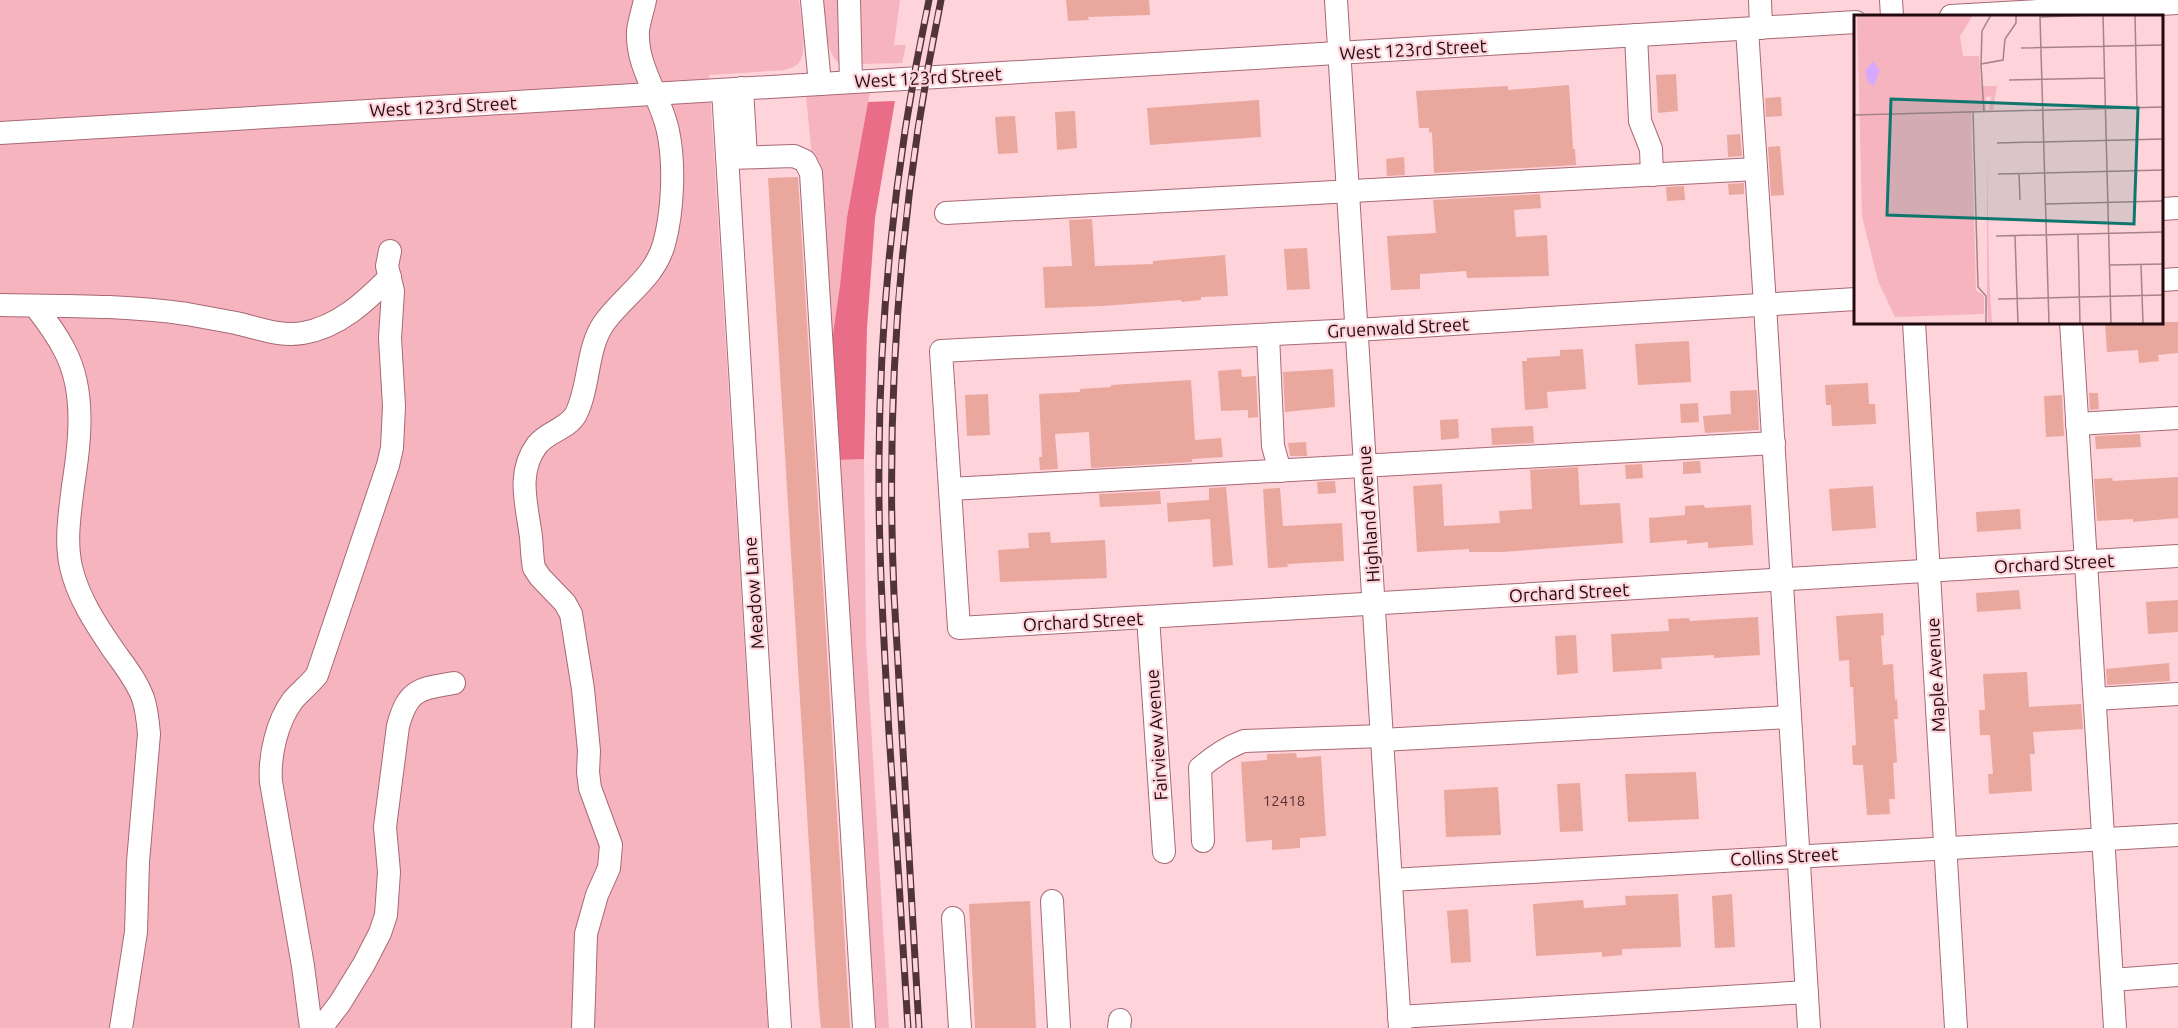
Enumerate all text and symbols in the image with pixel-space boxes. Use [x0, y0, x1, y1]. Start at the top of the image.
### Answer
inset map [1854, 15, 2163, 324]
street label: West 123rd Street [1339, 35, 1487, 63]
street label: West 123rd Street [854, 63, 1002, 91]
street label: West 123rd Street [369, 92, 517, 120]
street label: Gruenwald Street [1327, 313, 1469, 341]
street label: Highland Avenue [1353, 445, 1383, 583]
street label: Meadow Lane [739, 536, 767, 650]
street label: Orchard Street [1993, 550, 2115, 576]
street label: Orchard Street [1508, 579, 1630, 605]
street label: Orchard Street [1022, 608, 1144, 634]
street label: Maple Avenue [1922, 617, 1948, 733]
street label: Fairview Avenue [1141, 669, 1171, 801]
house number: 12418 [1263, 792, 1305, 809]
street label: Collins Street [1730, 843, 1838, 869]

